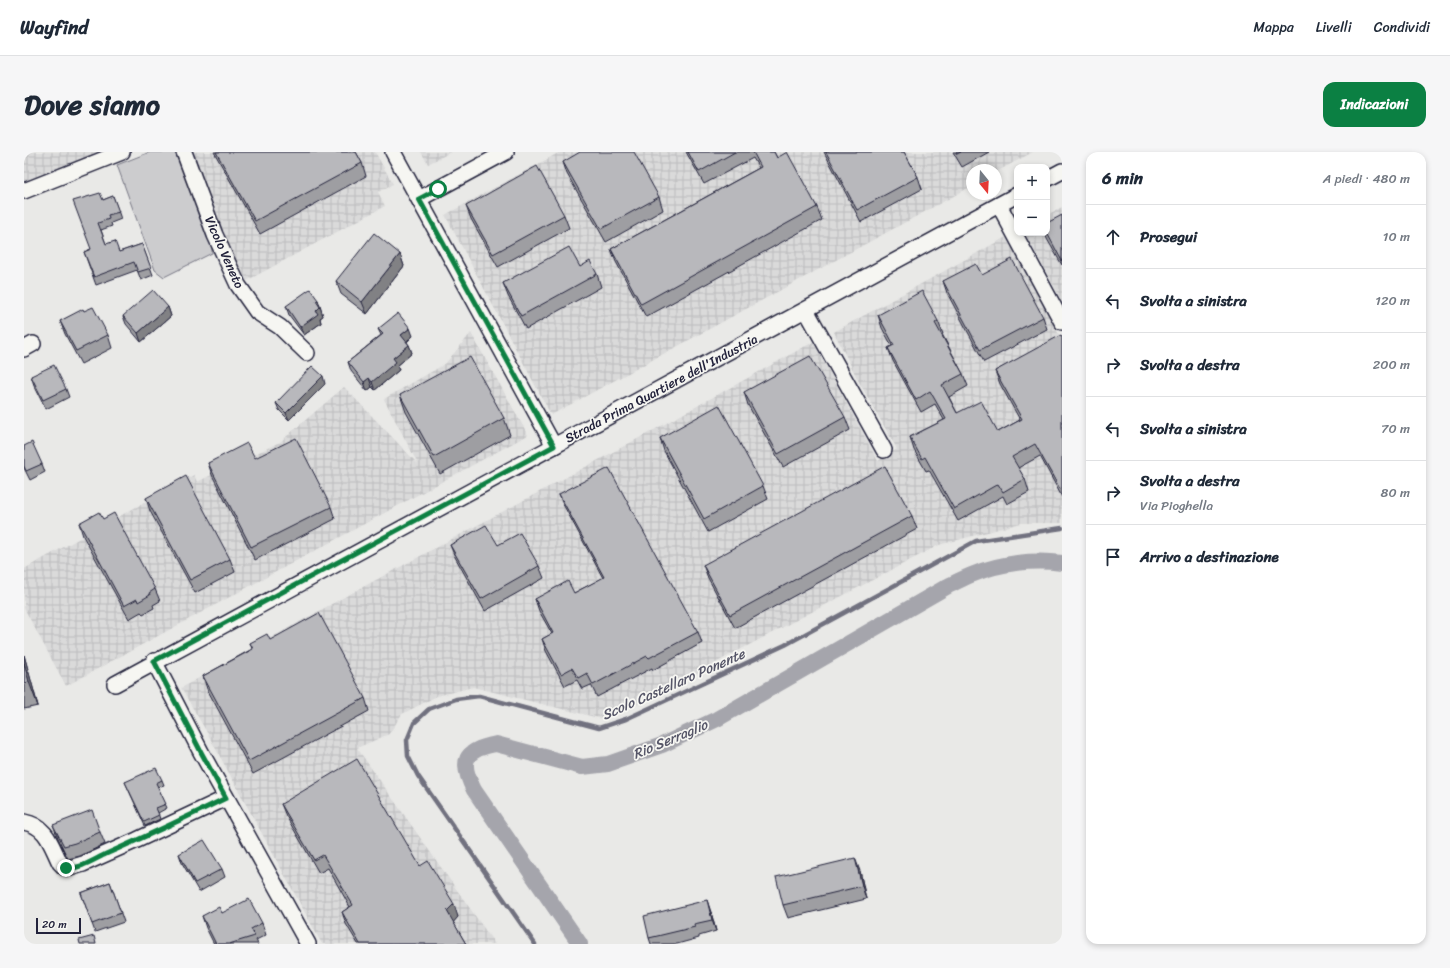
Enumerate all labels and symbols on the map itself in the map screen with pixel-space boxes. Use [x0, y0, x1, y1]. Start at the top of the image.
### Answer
north arrow [966, 164, 1002, 200]
route start [429, 180, 447, 198]
street label: Vicolo Veneto [198, 212, 251, 293]
street label: Strada Prima Quartiere dell'Industria [561, 327, 762, 449]
water label: Scolo Castellaro Ponente [598, 641, 750, 727]
water label: Rio Serraglio [629, 712, 712, 766]
route end [57, 859, 75, 877]
scale bar [36, 916, 81, 935]

